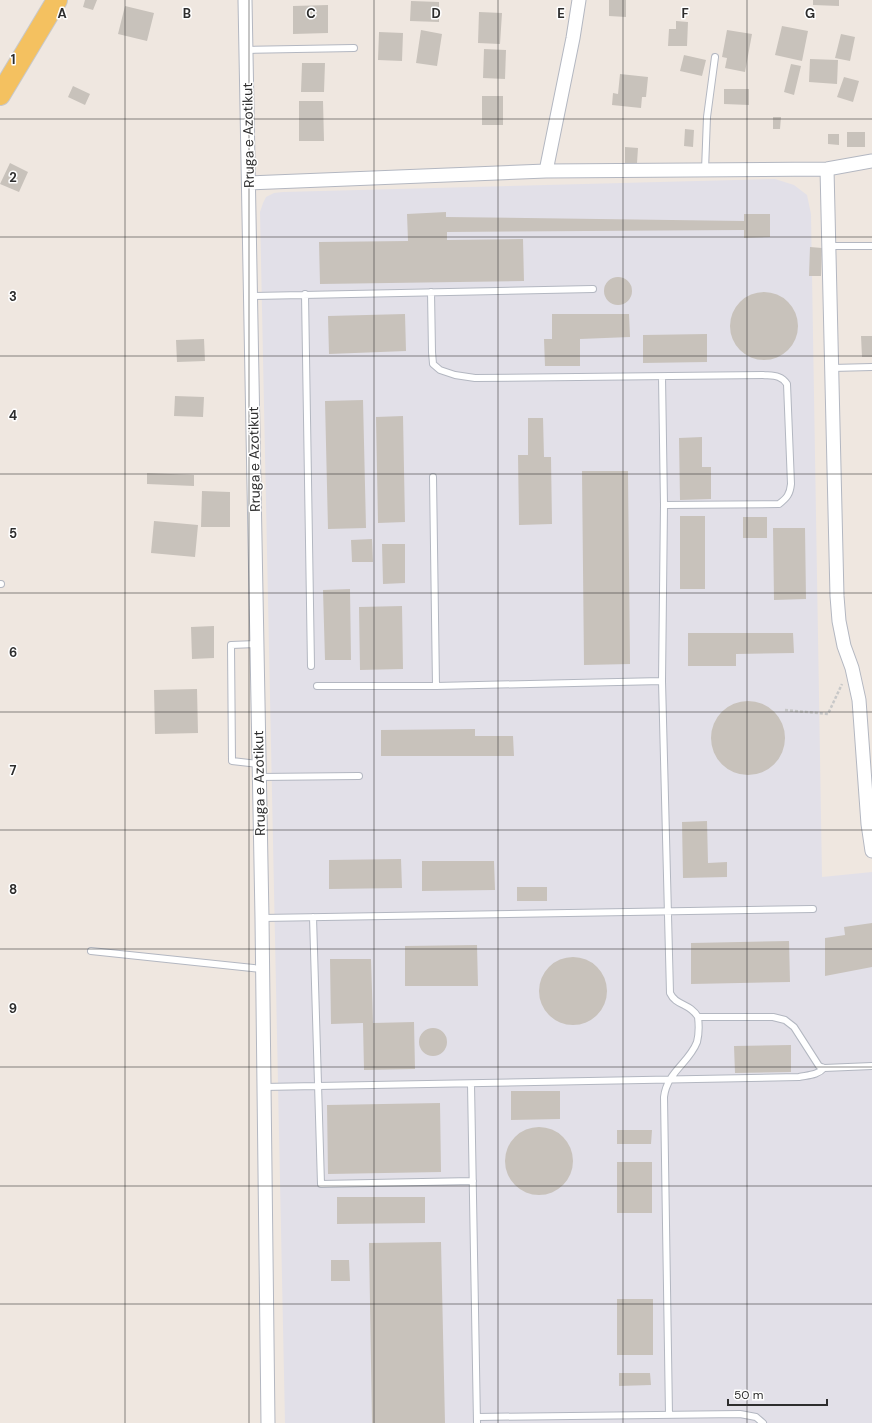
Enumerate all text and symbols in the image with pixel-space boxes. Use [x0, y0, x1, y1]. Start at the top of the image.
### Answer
text: A [57, 5, 67, 22]
text: B [183, 5, 191, 22]
text: C [306, 5, 316, 22]
text: D [431, 5, 441, 22]
text: E [557, 5, 565, 22]
text: F [681, 5, 689, 22]
text: G [805, 5, 815, 22]
text: 1 [11, 51, 15, 68]
street label: Rruga e Azotikut [238, 82, 258, 188]
text: 2 [9, 169, 17, 186]
text: 3 [9, 288, 17, 305]
street label: Rruga e Azotikut [244, 406, 264, 512]
text: 4 [9, 407, 17, 424]
text: 5 [9, 525, 17, 542]
text: 6 [9, 644, 17, 661]
street label: Rruga e Azotikut [249, 730, 269, 836]
text: 7 [10, 762, 17, 779]
text: 8 [9, 881, 17, 898]
text: 9 [9, 1000, 17, 1017]
scale bar [728, 1381, 827, 1407]
text: 50 m [734, 1387, 763, 1403]

